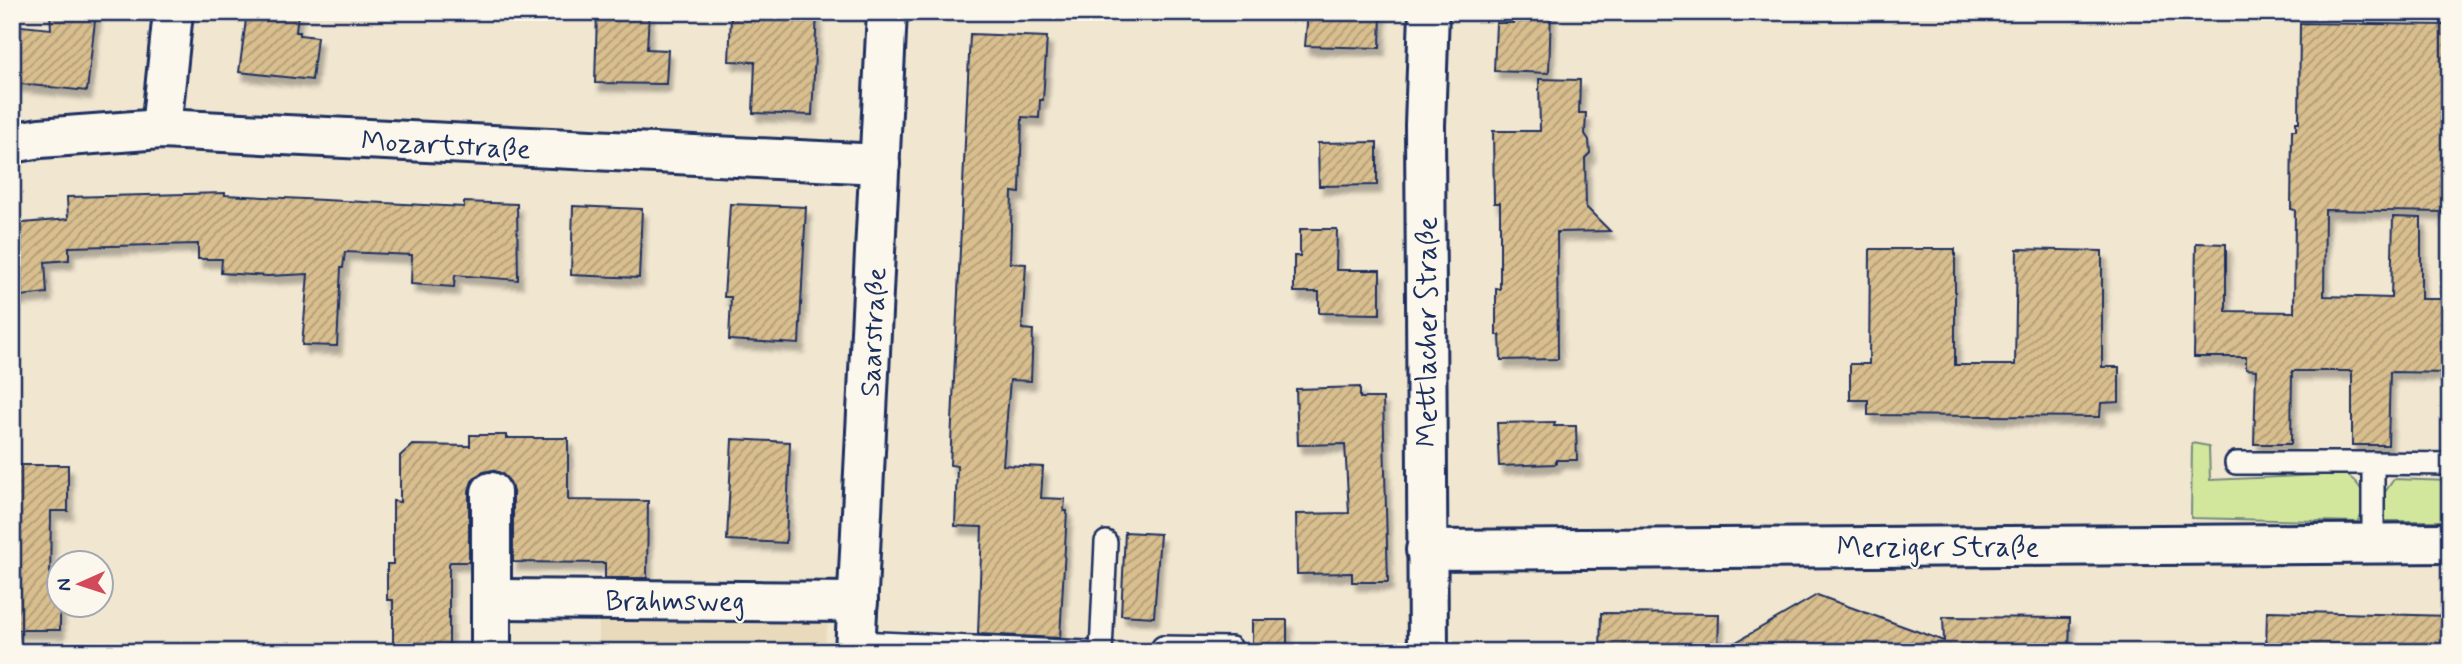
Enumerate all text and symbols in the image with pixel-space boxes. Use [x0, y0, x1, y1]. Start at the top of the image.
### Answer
street label: Mozartstraße [360, 124, 531, 169]
street label: Mettlacher Straße [1410, 217, 1447, 447]
street label: Saarstraße [853, 266, 896, 398]
street label: Merziger Straße [1837, 530, 2039, 567]
north arrow [46, 548, 116, 618]
text: N [52, 578, 77, 592]
street label: Brahmsweg [605, 584, 745, 621]

